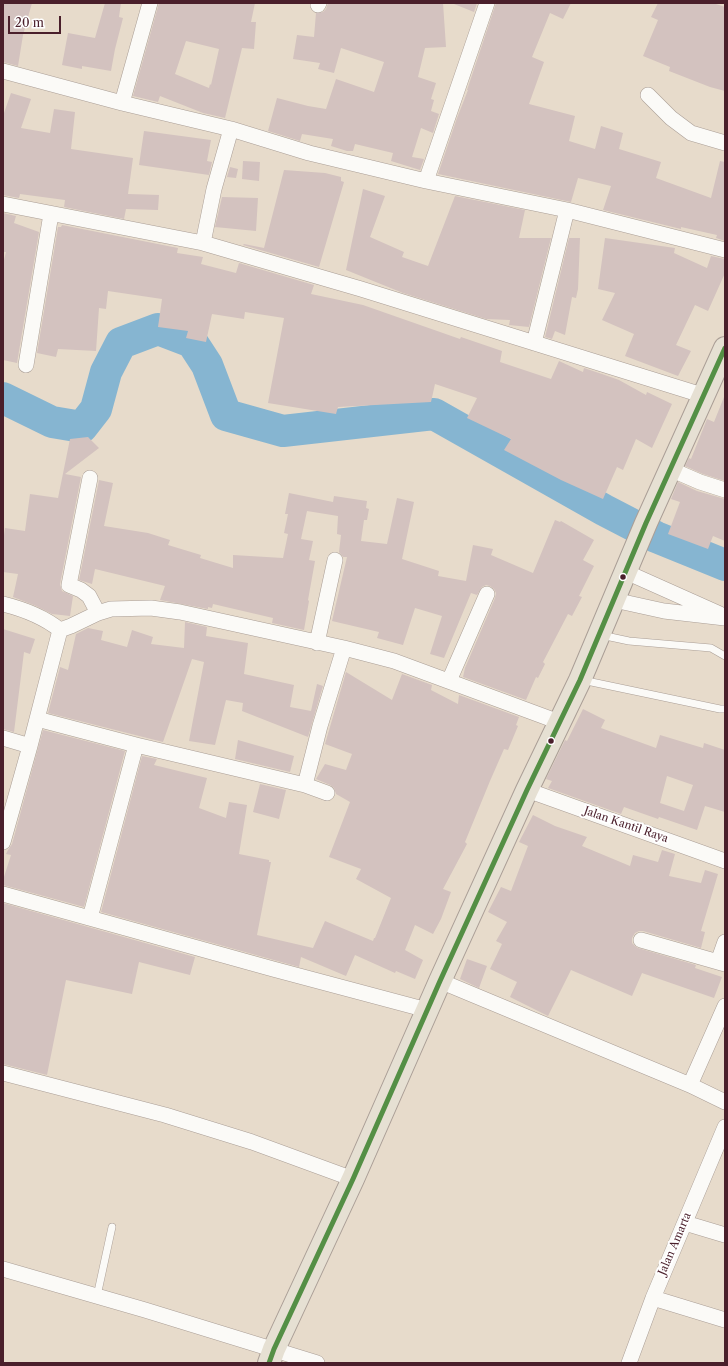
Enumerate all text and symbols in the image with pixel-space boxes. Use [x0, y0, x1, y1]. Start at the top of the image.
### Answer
scale bar [10, 8, 63, 34]
text: 20 m [15, 15, 44, 30]
unlabelled marker [618, 572, 628, 582]
unlabelled marker [546, 736, 556, 746]
street label: Jalan Kantil Raya [582, 804, 670, 846]
street label: Jalan Amarta [656, 1211, 694, 1277]

